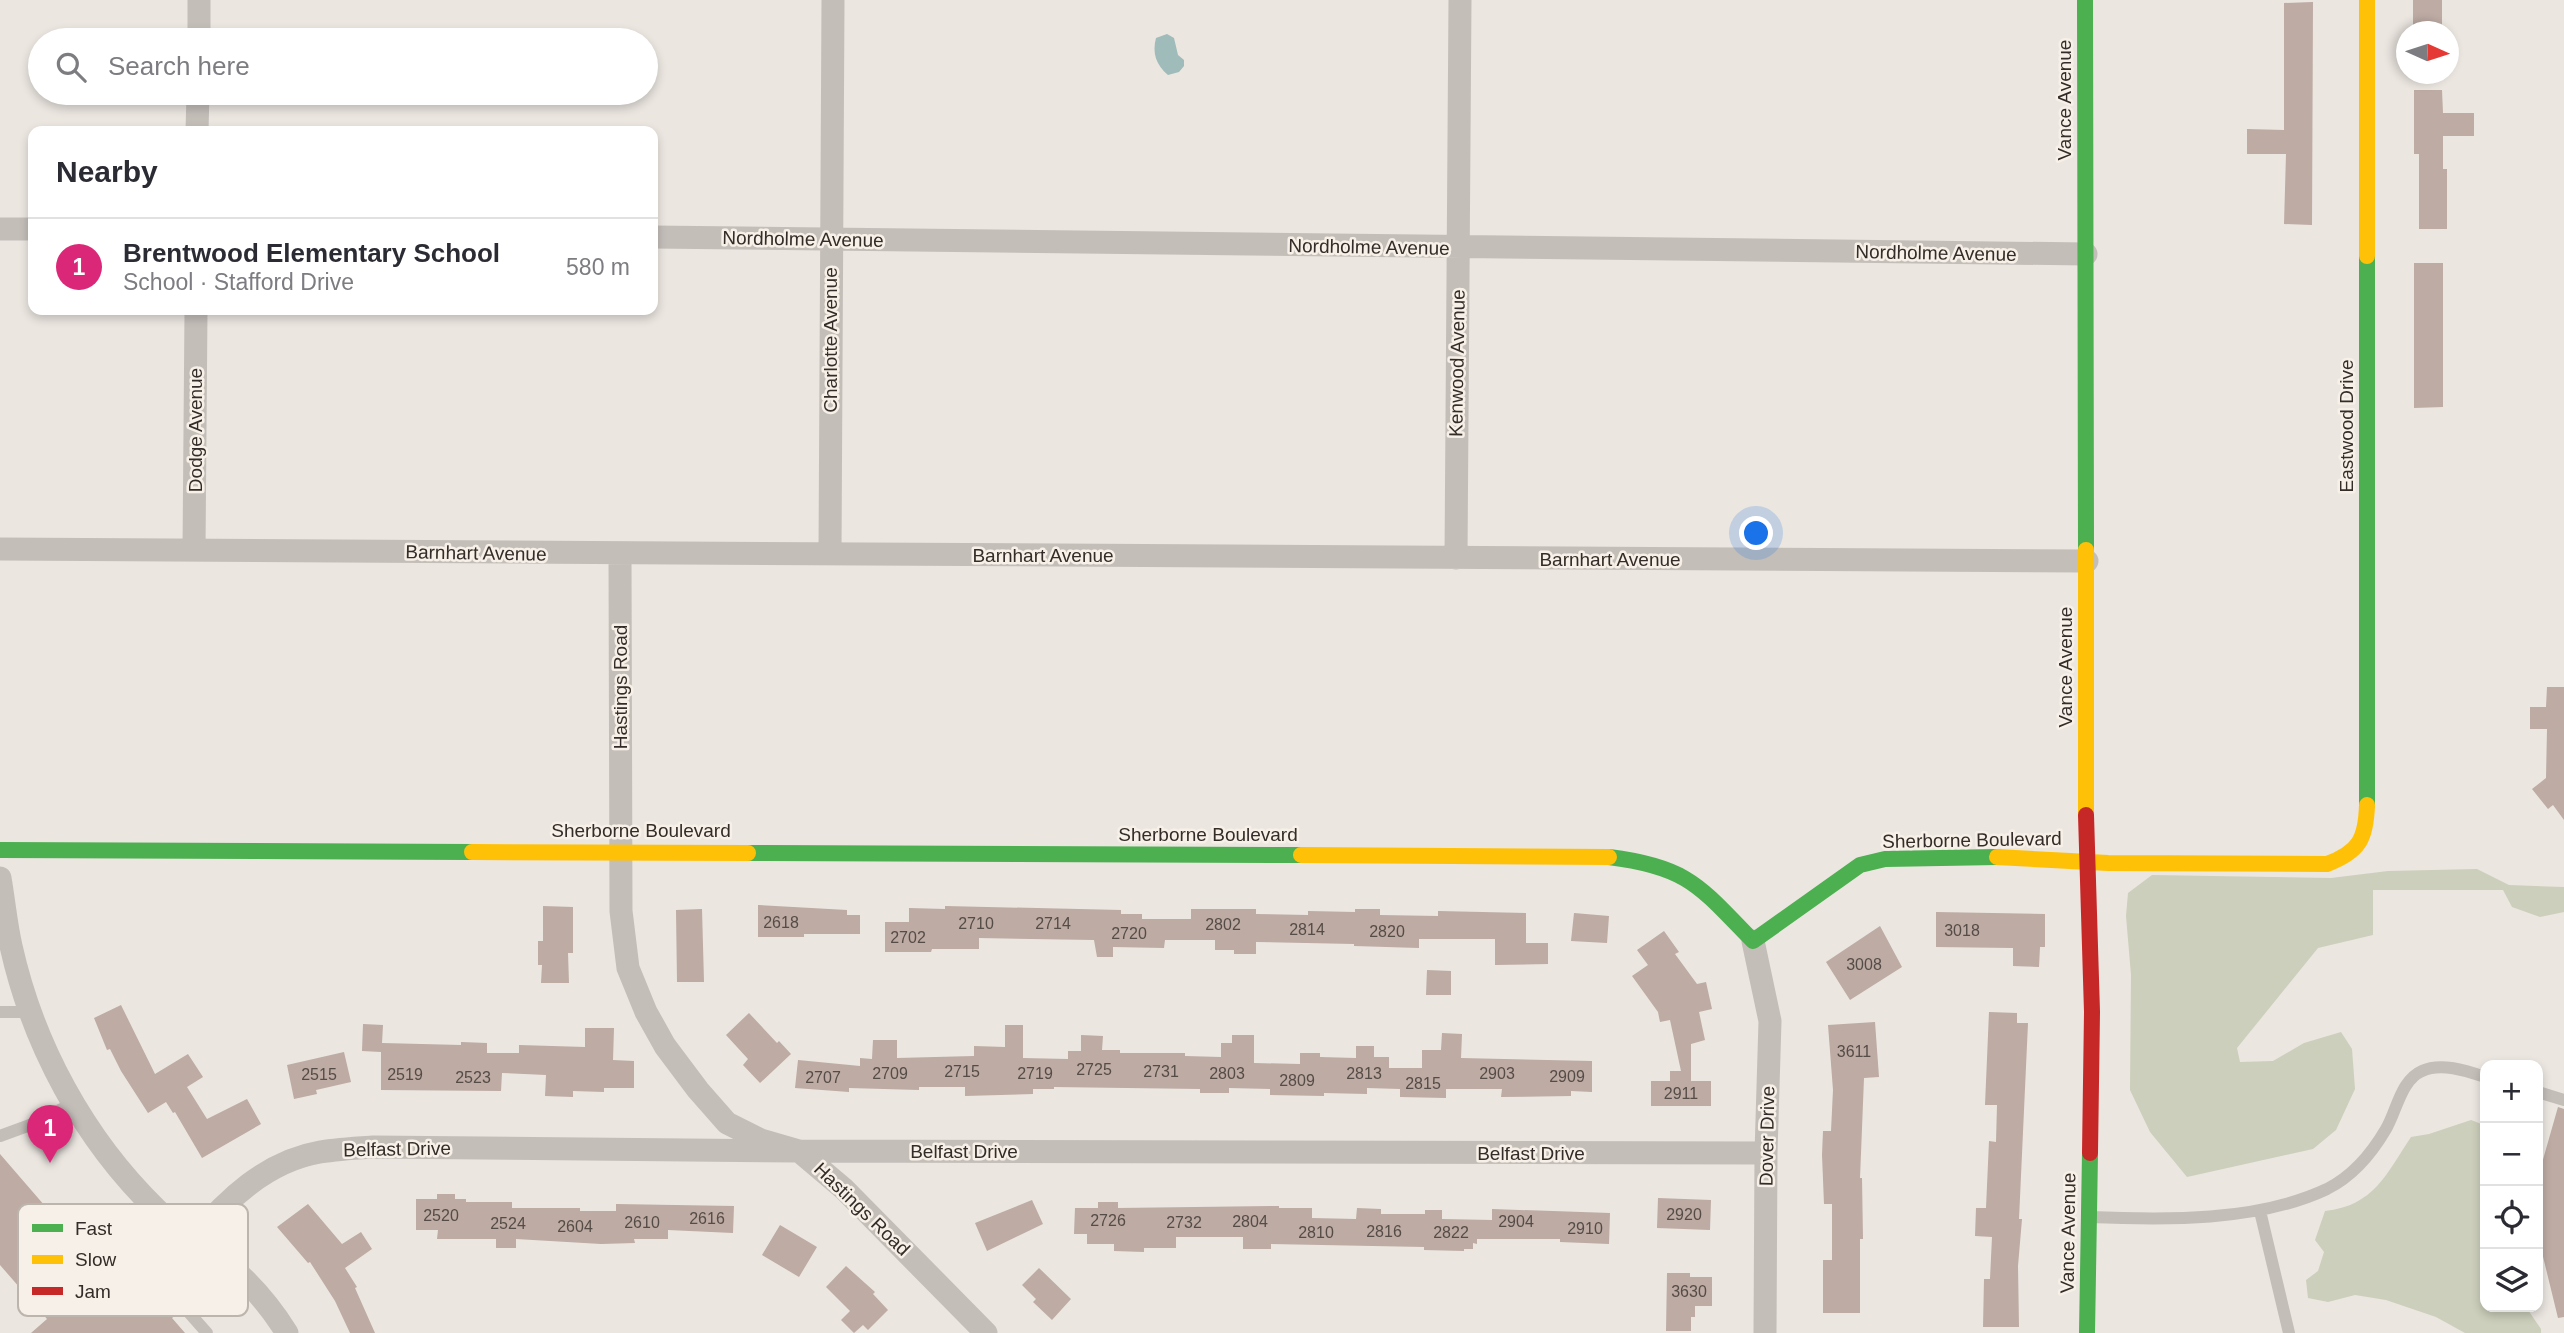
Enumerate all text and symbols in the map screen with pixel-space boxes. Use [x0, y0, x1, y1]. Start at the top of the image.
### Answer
north arrow [2396, 21, 2459, 84]
search box [28, 28, 658, 105]
street label: Vance Avenue [2054, 40, 2075, 160]
icon: search [52, 48, 90, 86]
text: Search here [108, 51, 250, 81]
text: Nearby [56, 155, 158, 188]
street label: Nordholme Avenue [722, 227, 884, 251]
street label: Nordholme Avenue [1288, 235, 1450, 259]
text: Brentwood Elementary School [123, 238, 500, 268]
street label: Nordholme Avenue [1855, 241, 2017, 265]
text: 1 [73, 254, 85, 280]
text: 580 m [566, 254, 630, 280]
street label: Charlotte Avenue [820, 267, 841, 413]
text: School · Stafford Drive [123, 269, 354, 295]
street label: Kenwood Avenue [1445, 289, 1469, 437]
street label: Eastwood Drive [2336, 359, 2357, 493]
street label: Dodge Avenue [185, 368, 206, 492]
your location [1739, 516, 1773, 550]
street label: Barnhart Avenue [405, 541, 547, 565]
street label: Barnhart Avenue [972, 545, 1114, 566]
street label: Barnhart Avenue [1539, 549, 1681, 570]
street label: Vance Avenue [2055, 607, 2076, 727]
street label: Hastings Road [610, 625, 631, 749]
street label: Sherborne Boulevard [551, 820, 731, 841]
street label: Sherborne Boulevard [1118, 824, 1298, 845]
street label: Sherborne Boulevard [1882, 828, 2062, 852]
house number: 2618 [763, 914, 799, 931]
house number: 2710 [958, 915, 994, 932]
house number: 2714 [1035, 915, 1071, 932]
house number: 2802 [1205, 916, 1241, 933]
house number: 2814 [1289, 921, 1325, 938]
house number: 3018 [1944, 922, 1980, 939]
house number: 2820 [1369, 923, 1405, 940]
house number: 2720 [1111, 925, 1147, 942]
house number: 2702 [890, 929, 926, 946]
house number: 3008 [1846, 956, 1882, 973]
house number: 3611 [1837, 1043, 1871, 1060]
map controls [2480, 1060, 2543, 1312]
button: + [2480, 1060, 2543, 1123]
house number: 2725 [1076, 1061, 1112, 1078]
house number: 2715 [944, 1063, 980, 1080]
house number: 2731 [1143, 1063, 1179, 1080]
house number: 2709 [872, 1065, 908, 1082]
house number: 2719 [1017, 1065, 1053, 1082]
house number: 2803 [1209, 1065, 1245, 1082]
house number: 2813 [1346, 1065, 1382, 1082]
house number: 2903 [1479, 1065, 1515, 1082]
house number: 2515 [301, 1066, 337, 1083]
house number: 2519 [387, 1066, 423, 1083]
house number: 2909 [1549, 1068, 1585, 1085]
house number: 2523 [455, 1069, 491, 1086]
house number: 2707 [805, 1069, 841, 1086]
house number: 2809 [1279, 1072, 1315, 1089]
house number: 2815 [1405, 1075, 1441, 1092]
house number: 2911 [1664, 1085, 1698, 1102]
street label: Dover Drive [1756, 1086, 1778, 1186]
pin: 1 [27, 1105, 73, 1163]
button: − [2480, 1123, 2543, 1186]
street label: Belfast Drive [343, 1138, 451, 1160]
street label: Belfast Drive [910, 1141, 1018, 1162]
street label: Belfast Drive [1477, 1143, 1585, 1164]
street label: Hastings Road [810, 1158, 914, 1260]
street label: Vance Avenue [2056, 1172, 2080, 1294]
button: locate [2480, 1186, 2543, 1249]
legend [18, 1204, 248, 1316]
house number: 2920 [1666, 1206, 1702, 1223]
house number: 2520 [423, 1207, 459, 1224]
house number: 2616 [689, 1210, 725, 1227]
house number: 2726 [1090, 1212, 1126, 1229]
house number: 2804 [1232, 1213, 1268, 1230]
house number: 2904 [1498, 1213, 1534, 1230]
house number: 2610 [624, 1214, 660, 1231]
house number: 2732 [1166, 1214, 1202, 1231]
house number: 2524 [490, 1215, 526, 1232]
text: Fast [75, 1218, 113, 1239]
house number: 2604 [557, 1218, 593, 1235]
house number: 2910 [1567, 1220, 1603, 1237]
house number: 2816 [1366, 1223, 1402, 1240]
house number: 2810 [1298, 1224, 1334, 1241]
house number: 2822 [1433, 1224, 1469, 1241]
text: Slow [75, 1249, 116, 1270]
button: layers [2480, 1249, 2543, 1312]
text: Jam [75, 1281, 111, 1302]
house number: 3630 [1671, 1283, 1707, 1300]

